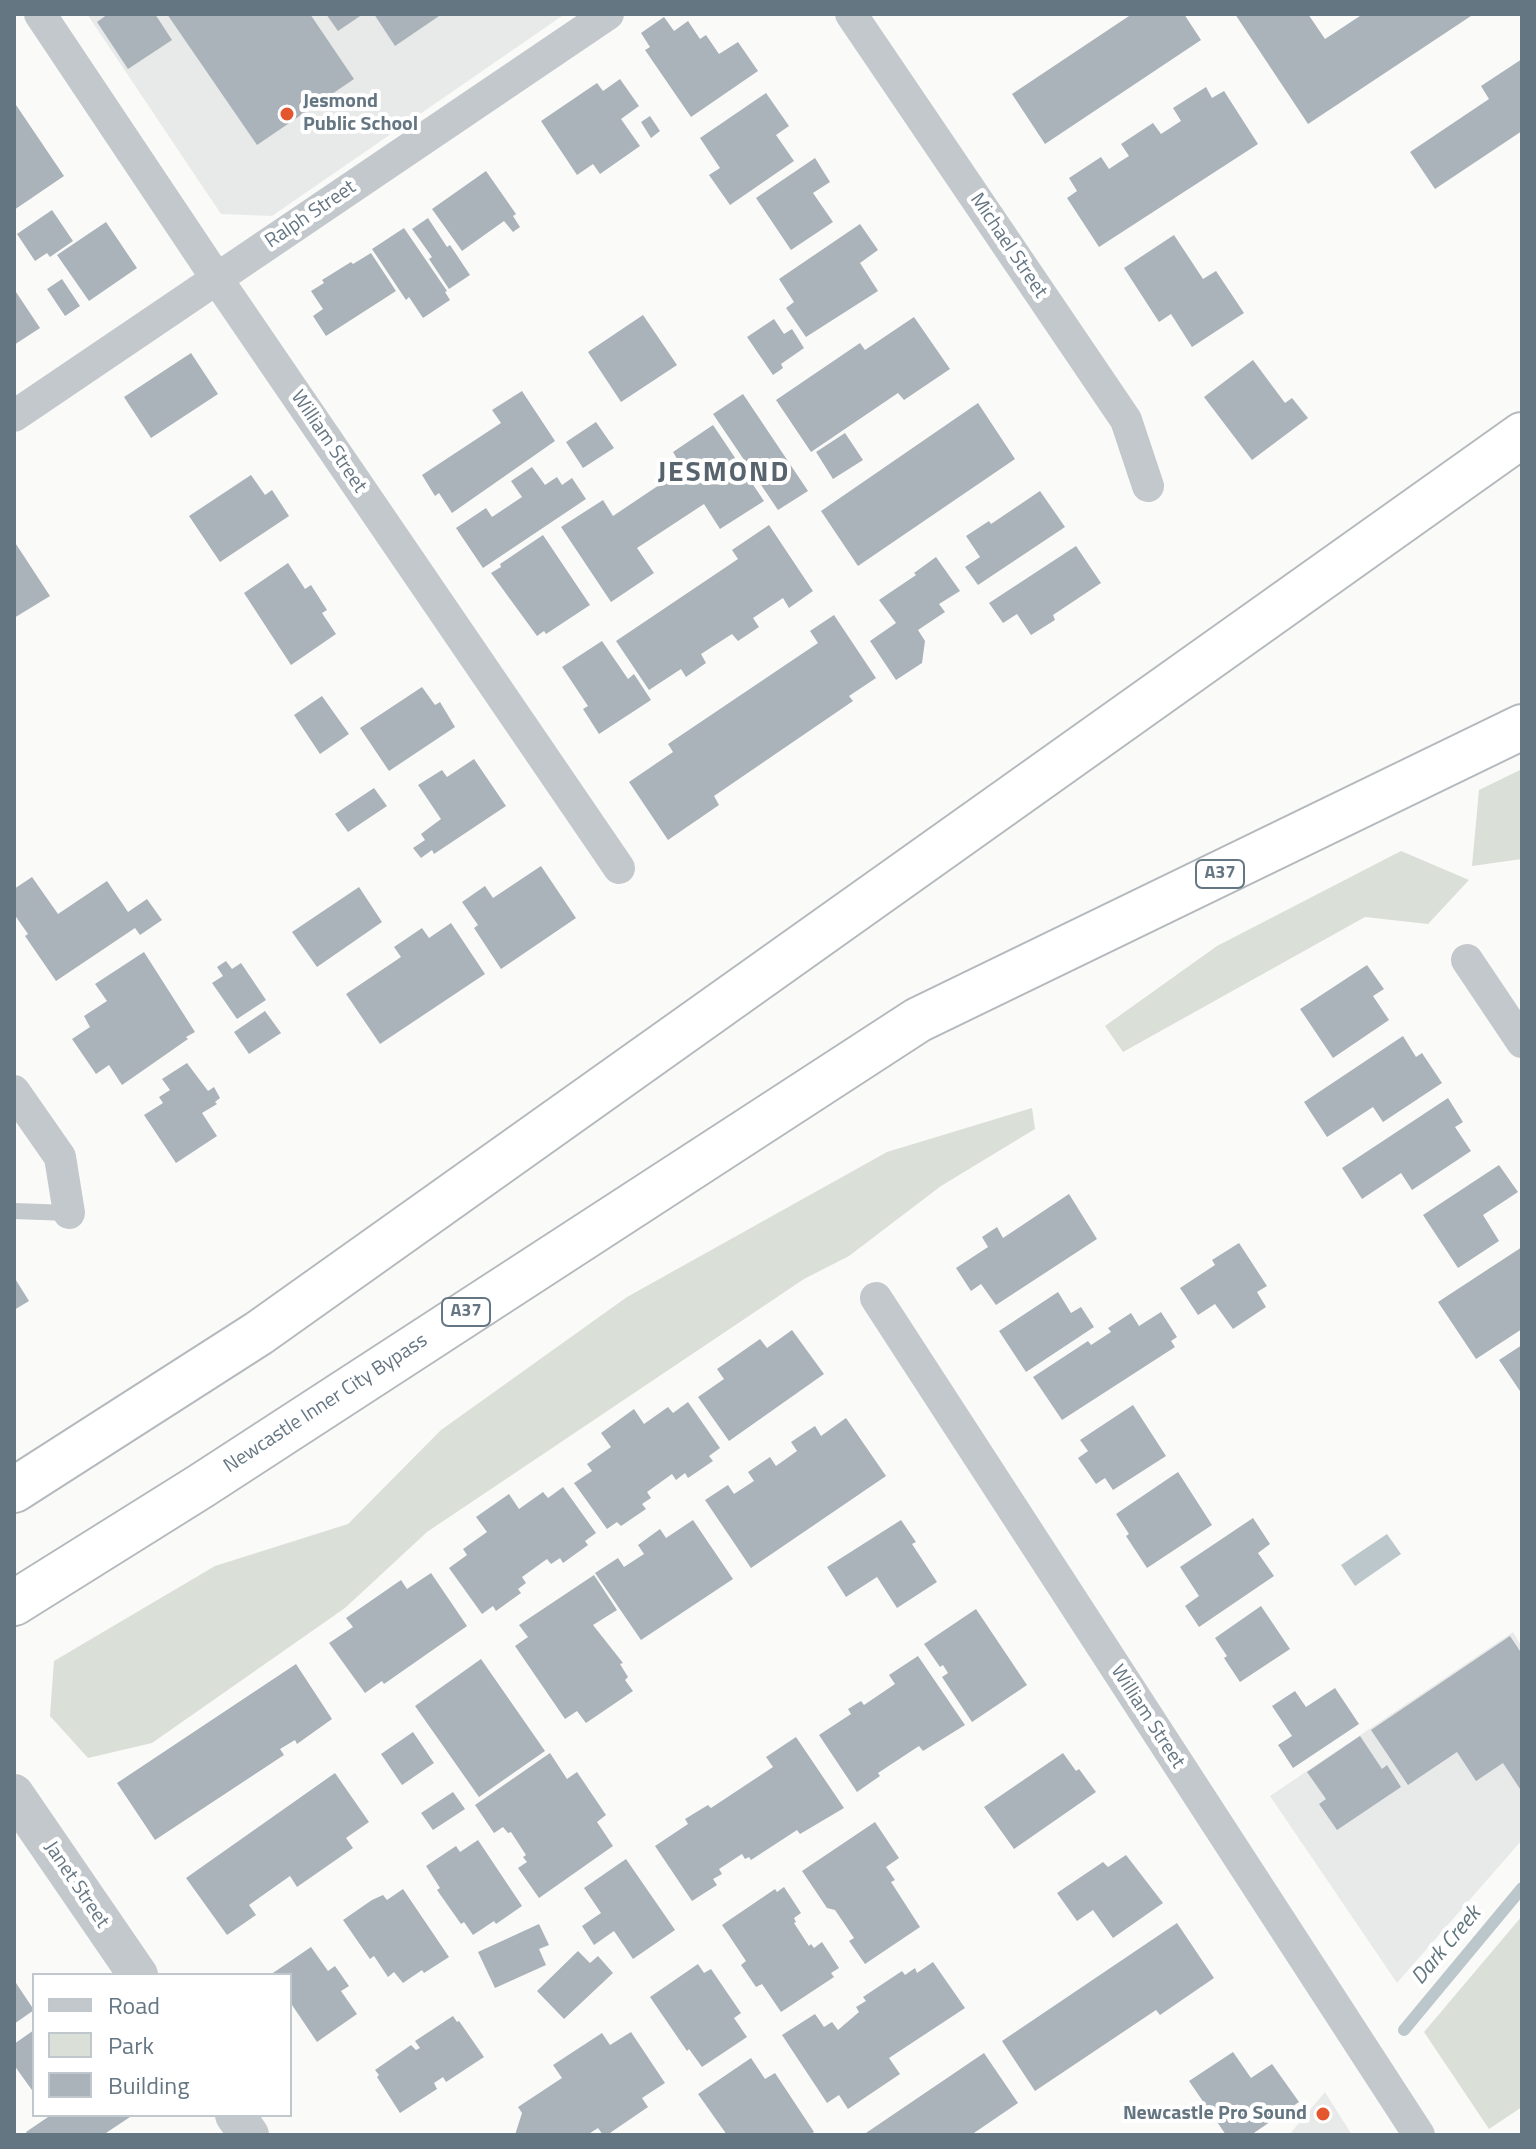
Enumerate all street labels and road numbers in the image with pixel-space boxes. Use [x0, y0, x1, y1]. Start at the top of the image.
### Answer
street label: Ralph Street [261, 176, 361, 254]
street label: Michael Street [964, 189, 1052, 303]
street label: William Street [285, 386, 371, 498]
road number: A37 [1196, 860, 1244, 888]
road number: A37 [442, 1298, 490, 1326]
street label: Newcastle Inner City Bypass [220, 1329, 432, 1479]
street label: William Street [1105, 1661, 1189, 1773]
street label: Janet Street [38, 1837, 114, 1933]

